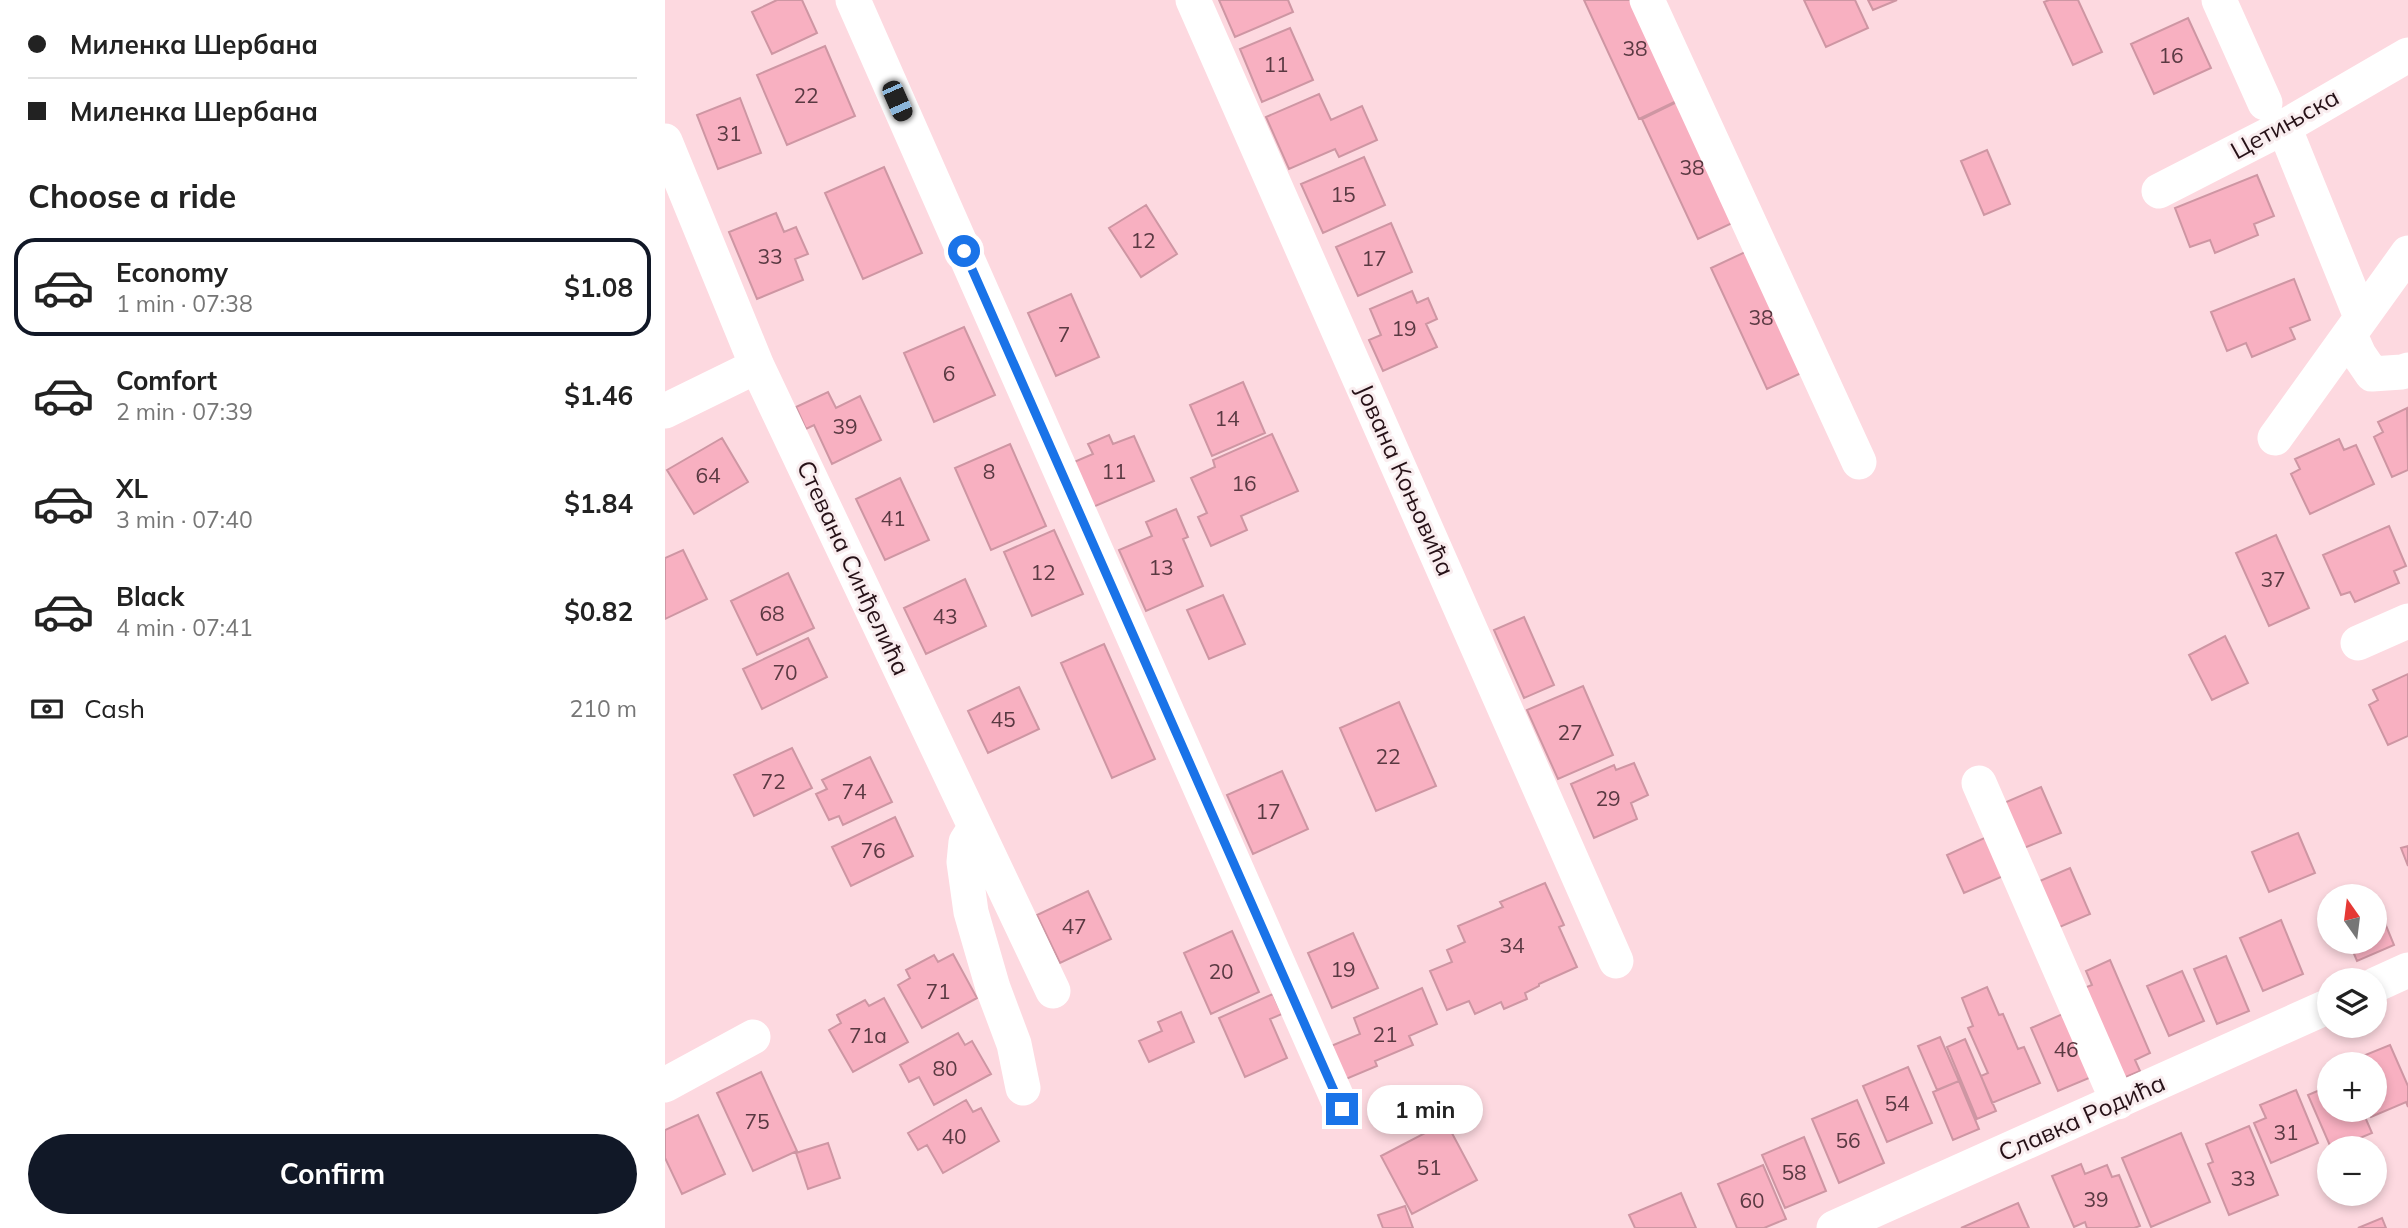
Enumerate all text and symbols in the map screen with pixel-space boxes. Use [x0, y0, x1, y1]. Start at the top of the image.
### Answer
text: Миленка Шербана [70, 28, 318, 61]
house number: 38 [1622, 35, 1648, 61]
house number: 16 [2158, 42, 2184, 68]
house number: 11 [1263, 51, 1289, 77]
car [879, 78, 916, 124]
street label: Цетињска [2225, 81, 2344, 165]
house number: 22 [793, 82, 819, 108]
text: Миленка Шербана [70, 95, 318, 128]
house number: 31 [716, 120, 742, 146]
house number: 38 [1679, 154, 1705, 180]
text: Choose a ride [28, 176, 236, 216]
house number: 15 [1330, 181, 1356, 207]
house number: 12 [1130, 227, 1156, 253]
route start [948, 235, 980, 267]
house number: 33 [757, 243, 783, 269]
house number: 17 [1361, 245, 1387, 271]
icon: car [32, 256, 95, 319]
text: Economy [116, 256, 228, 289]
text: $1.08 [564, 271, 633, 304]
text: 1 min · 07:38 [116, 289, 253, 318]
house number: 38 [1748, 304, 1774, 330]
house number: 19 [1391, 315, 1417, 341]
house number: 7 [1058, 321, 1070, 347]
house number: 6 [943, 360, 955, 386]
icon: car [32, 364, 95, 427]
text: Comfort [116, 364, 217, 397]
text: $1.46 [564, 379, 633, 412]
street label: Јована Коњовића [1350, 379, 1462, 580]
text: 2 min · 07:39 [116, 397, 253, 426]
house number: 14 [1214, 405, 1240, 431]
house number: 39 [832, 413, 858, 439]
street label: Стевана Синђелића [791, 455, 917, 680]
house number: 8 [983, 458, 995, 484]
house number: 11 [1101, 458, 1127, 484]
house number: 64 [695, 462, 721, 488]
house number: 16 [1231, 470, 1257, 496]
icon: car [32, 472, 95, 535]
text: XL [116, 472, 148, 505]
text: $1.84 [564, 487, 633, 520]
text: 3 min · 07:40 [116, 505, 253, 534]
house number: 41 [880, 505, 906, 531]
house number: 13 [1148, 554, 1174, 580]
house number: 12 [1030, 559, 1056, 585]
house number: 37 [2260, 566, 2286, 592]
icon: car [32, 580, 95, 643]
text: Black [116, 580, 184, 613]
text: $0.82 [564, 595, 633, 628]
house number: 68 [759, 600, 785, 626]
house number: 43 [932, 603, 958, 629]
text: 4 min · 07:41 [116, 613, 253, 642]
house number: 70 [772, 659, 798, 685]
icon: cash [28, 690, 66, 728]
text: Cash [84, 692, 145, 725]
text: 210 m [569, 694, 637, 723]
house number: 45 [990, 706, 1016, 732]
house number: 27 [1557, 719, 1583, 745]
house number: 22 [1375, 743, 1401, 769]
house number: 72 [760, 768, 786, 794]
house number: 74 [841, 778, 867, 804]
house number: 29 [1595, 785, 1621, 811]
house number: 17 [1255, 798, 1281, 824]
house number: 76 [860, 837, 886, 863]
north arrow [2317, 884, 2387, 954]
map controls [2317, 884, 2387, 1206]
house number: 47 [1061, 913, 1087, 939]
house number: 34 [1499, 932, 1525, 958]
house number: 19 [1330, 956, 1356, 982]
house number: 20 [1208, 958, 1234, 984]
button: layers [2317, 968, 2387, 1038]
house number: 71 [925, 978, 951, 1004]
house number: 21 [1372, 1021, 1398, 1047]
house number: 71a [849, 1022, 887, 1048]
house number: 46 [2053, 1036, 2079, 1062]
button: + [2317, 1052, 2387, 1122]
house number: 80 [932, 1055, 958, 1081]
street label: Славка Родића [1994, 1067, 2170, 1167]
callout: 1 min [1367, 1084, 1482, 1134]
house number: 54 [1884, 1090, 1910, 1116]
route end [1326, 1093, 1358, 1125]
text: 1 min [1395, 1095, 1455, 1124]
house number: 75 [744, 1108, 770, 1134]
house number: 31 [2273, 1119, 2299, 1145]
house number: 40 [941, 1123, 967, 1149]
house number: 56 [1835, 1127, 1861, 1153]
button: Confirm [28, 1134, 637, 1214]
button: − [2317, 1136, 2387, 1206]
house number: 51 [1416, 1154, 1442, 1180]
house number: 58 [1781, 1159, 1807, 1185]
house number: 33 [2230, 1165, 2256, 1191]
house number: 39 [2083, 1186, 2109, 1212]
house number: 60 [1739, 1187, 1765, 1213]

